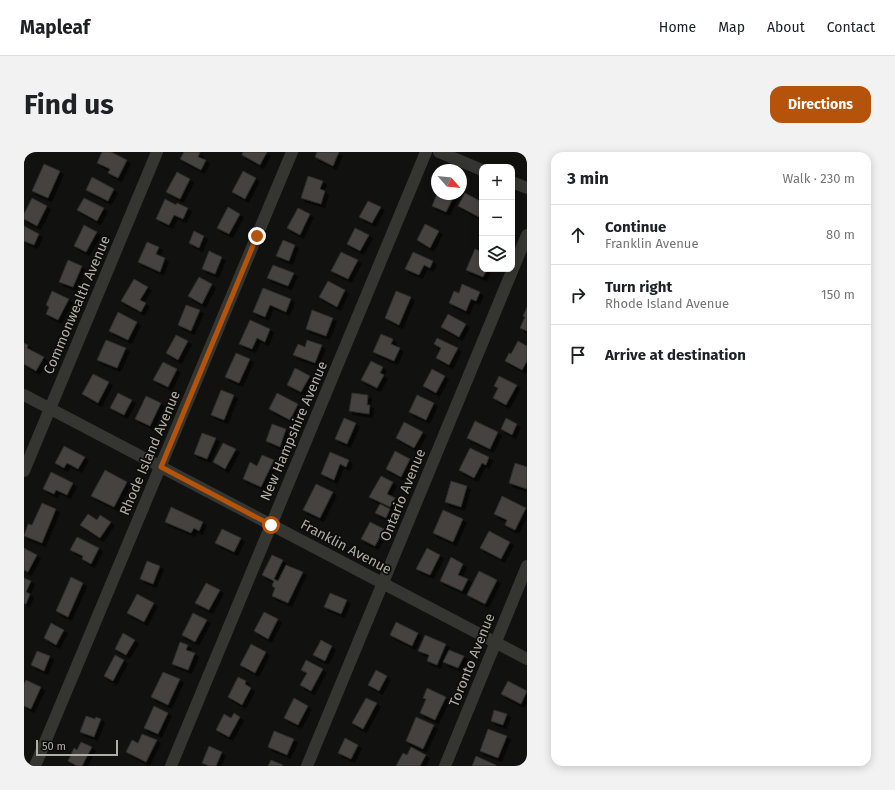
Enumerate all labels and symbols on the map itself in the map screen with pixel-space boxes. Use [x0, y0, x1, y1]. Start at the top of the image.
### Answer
north arrow [431, 164, 467, 200]
route end [248, 227, 266, 245]
street label: Commonwealth Avenue [40, 233, 114, 377]
street label: New Hampshire Avenue [257, 359, 331, 503]
street label: Rhode Island Avenue [116, 388, 184, 518]
street label: Ontario Avenue [377, 446, 429, 544]
route start [262, 516, 280, 534]
street label: Franklin Avenue [298, 516, 394, 578]
street label: Toronto Avenue [446, 611, 498, 709]
scale bar [36, 738, 118, 757]

